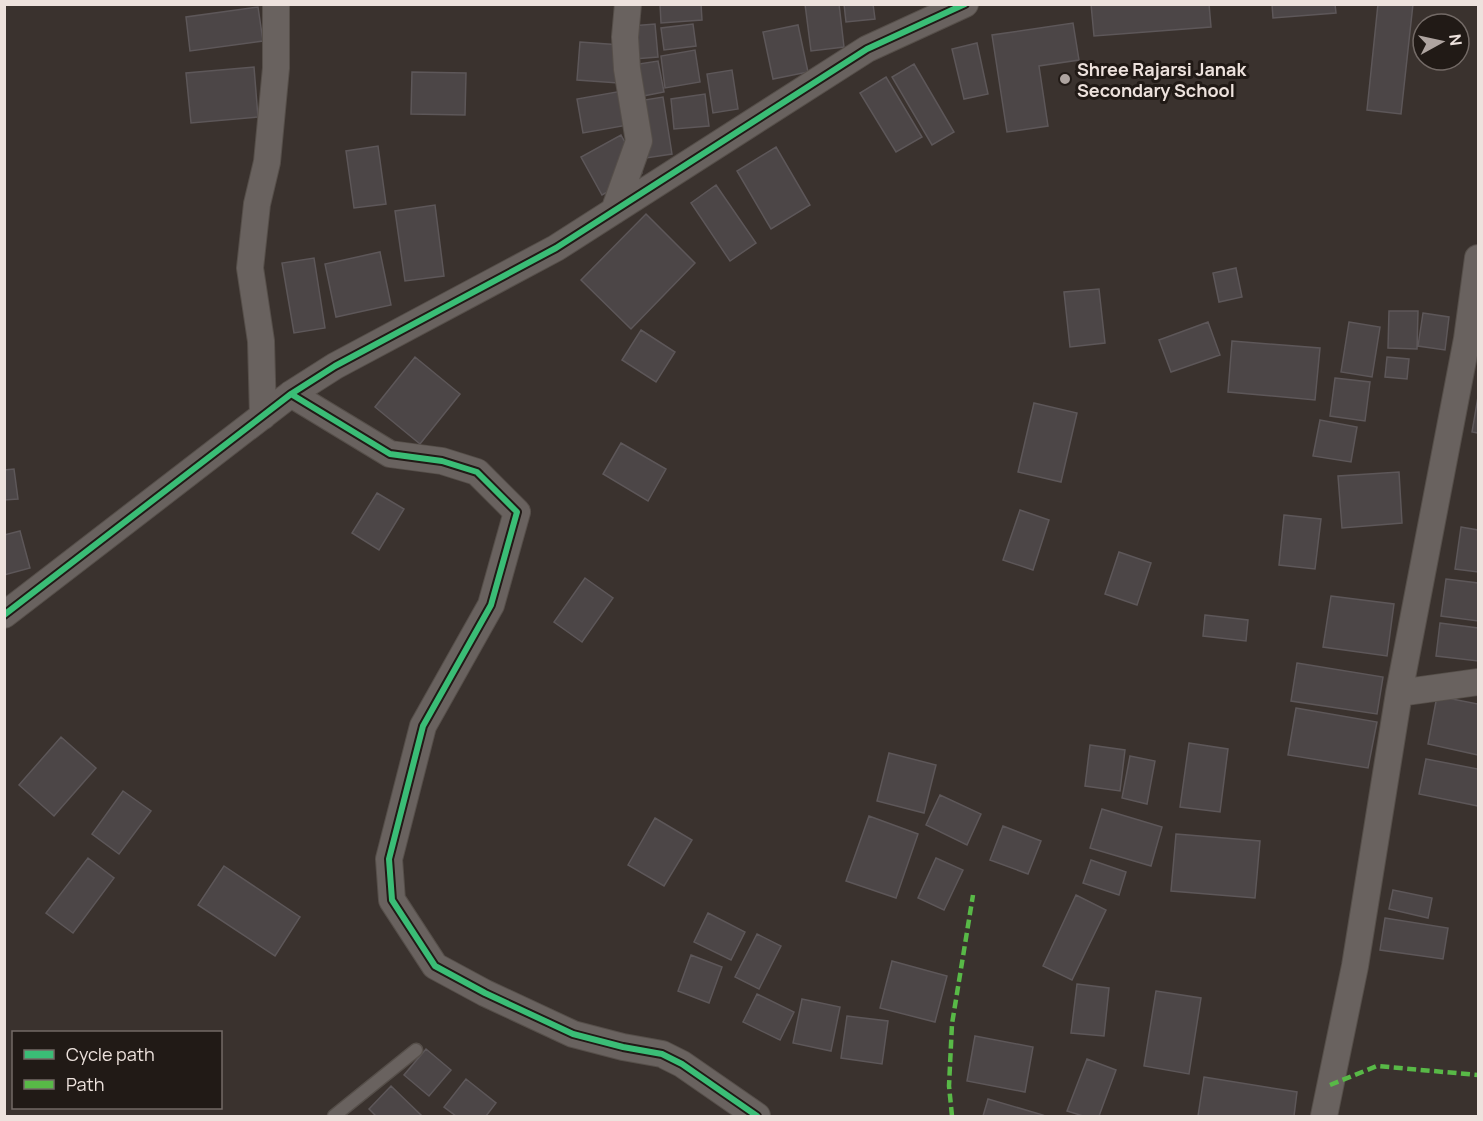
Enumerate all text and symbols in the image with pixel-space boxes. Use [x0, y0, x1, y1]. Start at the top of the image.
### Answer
north arrow [1411, 12, 1471, 72]
text: N [1444, 33, 1468, 47]
place label: Shree Rajarsi Janak Secondary School [1077, 57, 1247, 102]
marker: Shree Rajarsi Janak Secondary School [1058, 72, 1072, 86]
legend [12, 1031, 222, 1109]
text: Cycle path [66, 1042, 155, 1066]
text: Path [66, 1072, 104, 1096]

